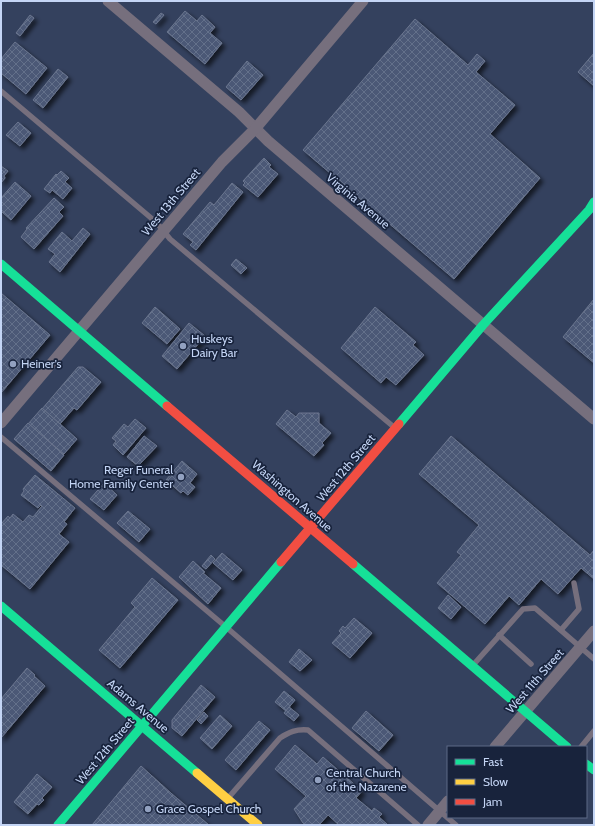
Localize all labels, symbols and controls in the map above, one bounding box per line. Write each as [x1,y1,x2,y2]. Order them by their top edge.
street label: West 13th Street [138,165,203,238]
street label: Virginia Avenue [323,170,393,232]
place label: Huskeys Dairy Bar [191,331,237,360]
marker: Huskeys Dairy Bar [178,341,188,351]
place label: Heiner's [21,356,62,371]
marker: Heiner's [8,359,18,369]
street label: West 12th Street [313,431,378,504]
street label: Washington Avenue [249,457,336,535]
place label: Reger Funeral Home Family Center [69,462,173,491]
marker: Reger Funeral Home Family Center [176,472,186,482]
street label: West 11th Street [503,645,567,716]
street label: Adams Avenue [104,675,172,736]
street label: West 12th Street [72,714,137,787]
legend [447,746,587,818]
text: Fast [483,754,503,769]
place label: Central Church of the Nazarene [326,765,407,794]
text: Slow [483,774,508,789]
marker: Central Church of the Nazarene [313,775,323,785]
text: Jam [482,794,502,809]
place label: Grace Gospel Church [156,801,261,816]
marker: Grace Gospel Church [143,804,153,814]

